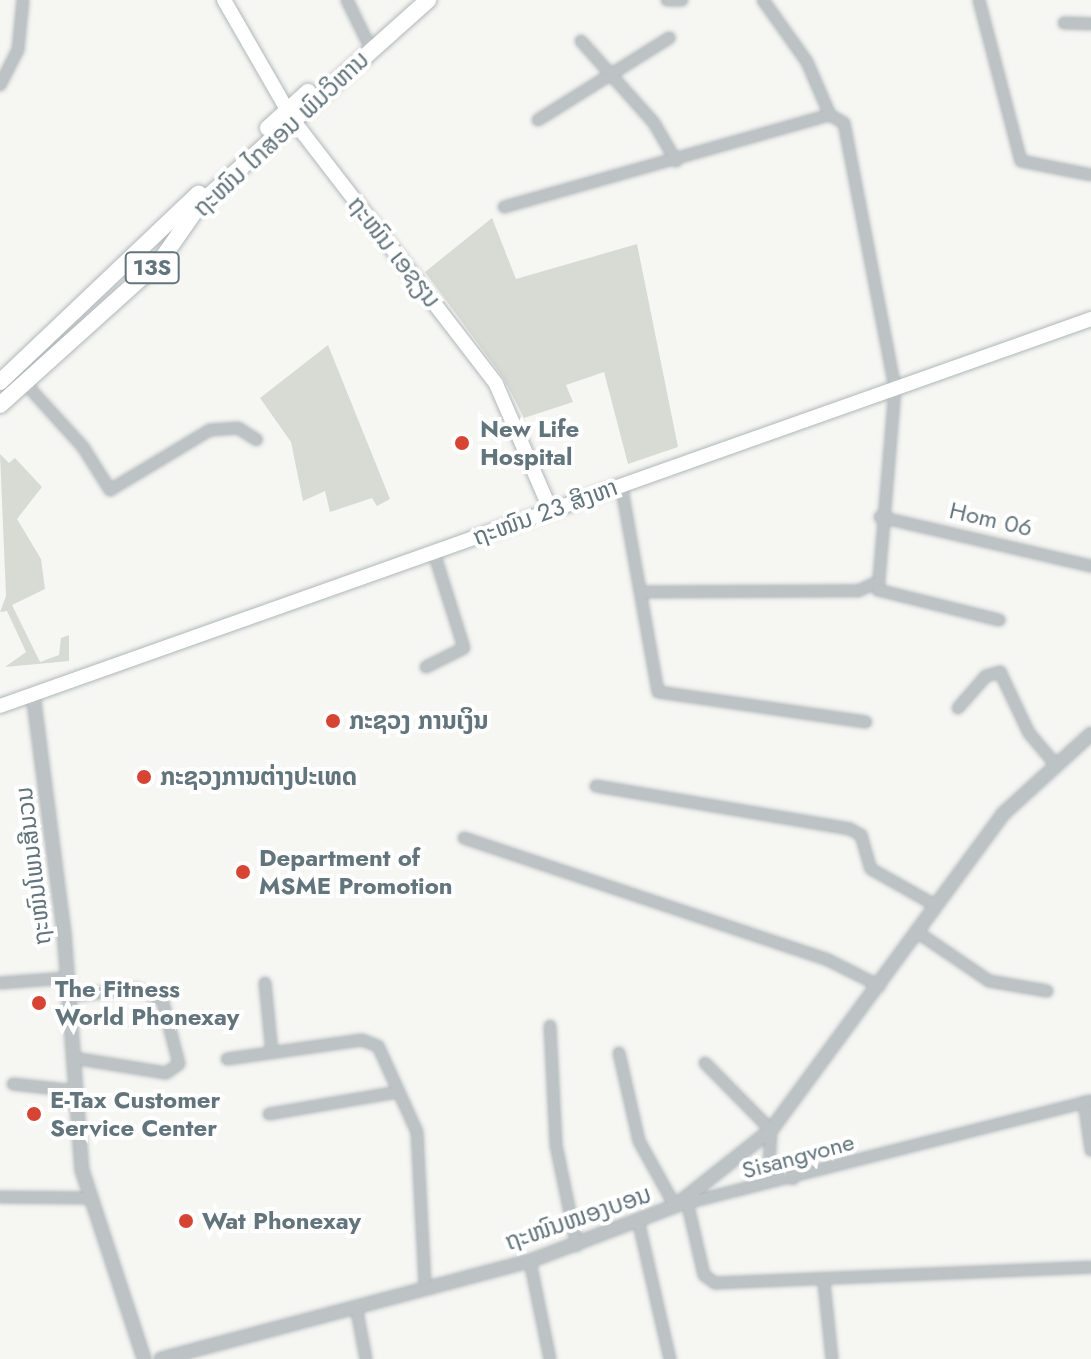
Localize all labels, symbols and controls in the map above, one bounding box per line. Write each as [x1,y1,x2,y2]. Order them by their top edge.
street label: ຖະໜົນ ໄກສອນ ພົມວິຫານ [187,45,375,223]
street label: ຖະໜົນ ເອຊຽນ [341,190,447,314]
road number: 13S [124,250,180,286]
place label: New Life Hospital [480,415,579,471]
marker: New Life Hospital [451,432,473,454]
street label: ຖະໜົນ 23 ສິງຫາ [469,472,621,552]
street label: Hom 06 [947,495,1035,543]
place label: ກະຊວງ ການເງິນ [349,707,488,735]
marker: ກະຊວງ ການເງິນ [324,712,342,730]
place label: ກະຊວງການຕ່າງປະເທດ [160,763,357,791]
marker: ກະຊວງການຕ່າງປະເທດ [135,768,153,786]
street label: ຖະໜົນໂພນສີນວນ [9,785,57,947]
place label: Department of MSME Promotion [259,844,453,900]
marker: Department of MSME Promotion [234,863,252,881]
place label: The Fitness World Phonexay [55,975,239,1031]
marker: The Fitness World Phonexay [30,994,48,1012]
place label: E-Tax Customer Service Center [50,1086,220,1142]
marker: E-Tax Customer Service Center [25,1105,43,1123]
street label: Sisangvone [739,1127,857,1185]
street label: ຖະໜົນໜອງບອນ [501,1179,655,1257]
place label: Wat Phonexay [202,1207,361,1235]
marker: Wat Phonexay [177,1212,195,1230]

